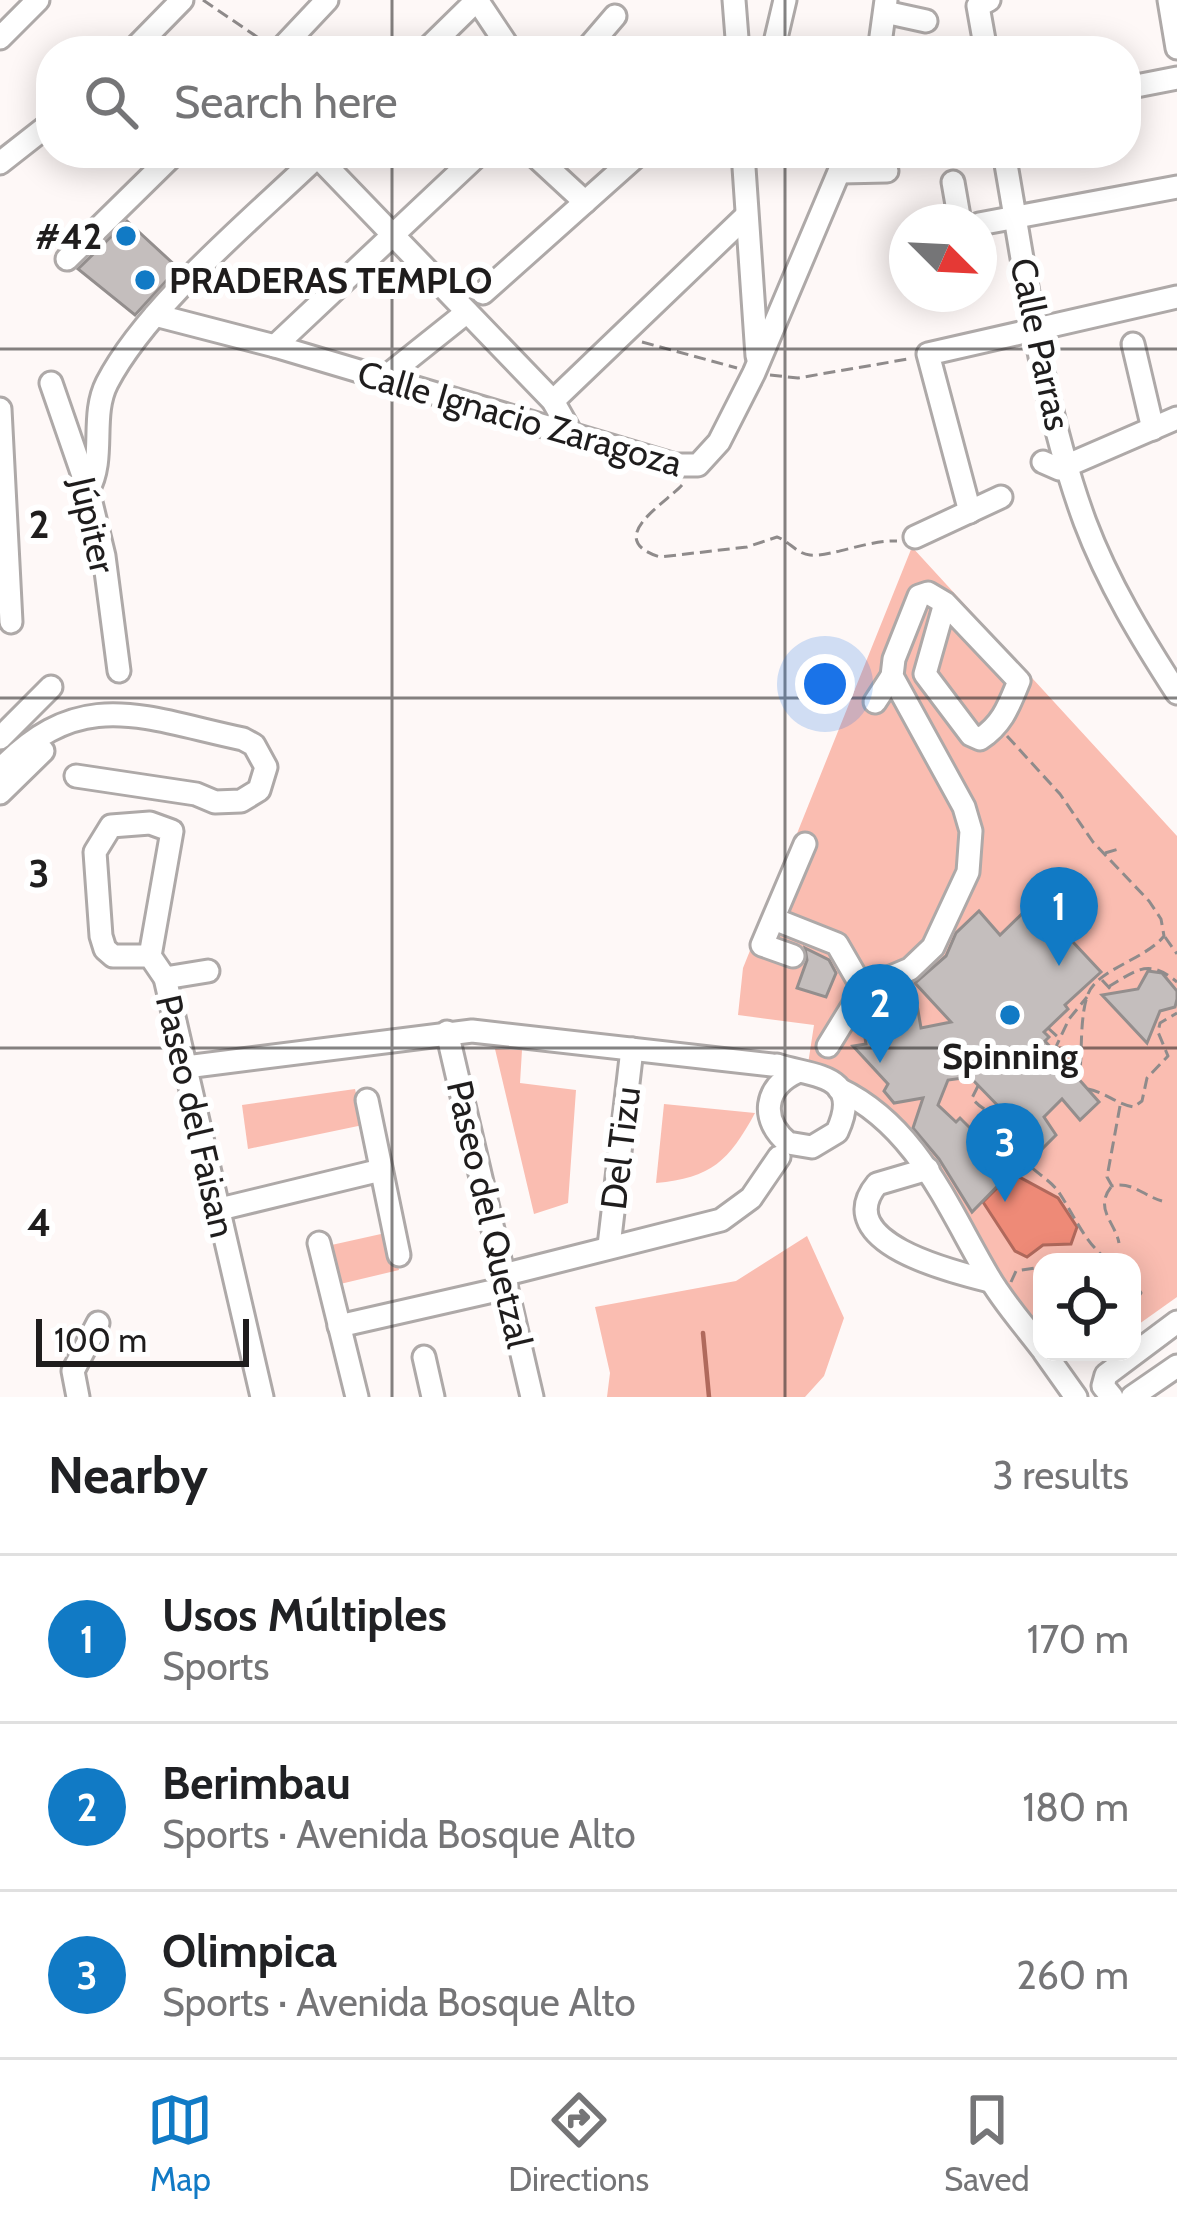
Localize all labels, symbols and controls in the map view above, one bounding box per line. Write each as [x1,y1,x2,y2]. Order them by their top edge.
search box [36,36,1141,168]
icon: search [78,69,144,135]
text: Search here [174,75,398,129]
north arrow [889,204,997,312]
place label: #42 [35,214,102,258]
marker: #42 [113,223,139,249]
street label: Calle Parras [1001,254,1081,434]
place label: PRADERAS TEMPLO [169,258,492,302]
marker: PRADERAS TEMPLO [132,267,158,293]
street label: Calle Ignacio Zaragoza [353,351,687,485]
street label: Júpiter [60,472,125,578]
text: 2 [29,500,49,548]
your location [795,654,855,714]
text: 3 [28,849,50,897]
pin: 1 [1020,867,1098,966]
pin: 2 [841,964,919,1063]
street label: Paseo del Faisan [147,990,245,1242]
marker: Spinning [997,1002,1023,1028]
place label: Spinning [942,1034,1078,1078]
street label: Paseo del Quetzal [438,1076,542,1353]
street label: Del Tizu [591,1084,649,1212]
pin: 3 [966,1103,1044,1202]
text: 4 [27,1198,51,1246]
map controls [1033,1253,1141,1361]
button: locate [1033,1253,1141,1361]
scale bar [36,1313,249,1366]
text: 100 m [54,1320,147,1360]
text: Nearby [48,1444,208,1506]
text: 3 results [992,1451,1129,1499]
text: Usos Múltiples [162,1588,447,1642]
text: 1 [80,1615,94,1663]
text: 170 m [1027,1615,1129,1663]
text: Sports [162,1642,269,1690]
text: Berimbau [162,1756,351,1810]
text: 2 [77,1783,97,1831]
text: 180 m [1022,1783,1129,1831]
text: Sports · Avenida Bosque Alto [162,1810,636,1858]
text: Olimpica [162,1924,337,1978]
text: 3 [76,1951,98,1999]
text: 260 m [1016,1951,1129,1999]
text: Sports · Avenida Bosque Alto [162,1978,636,2026]
tab: Map [147,2087,213,2199]
tab: Directions [508,2087,649,2199]
tab: Saved [944,2087,1030,2199]

